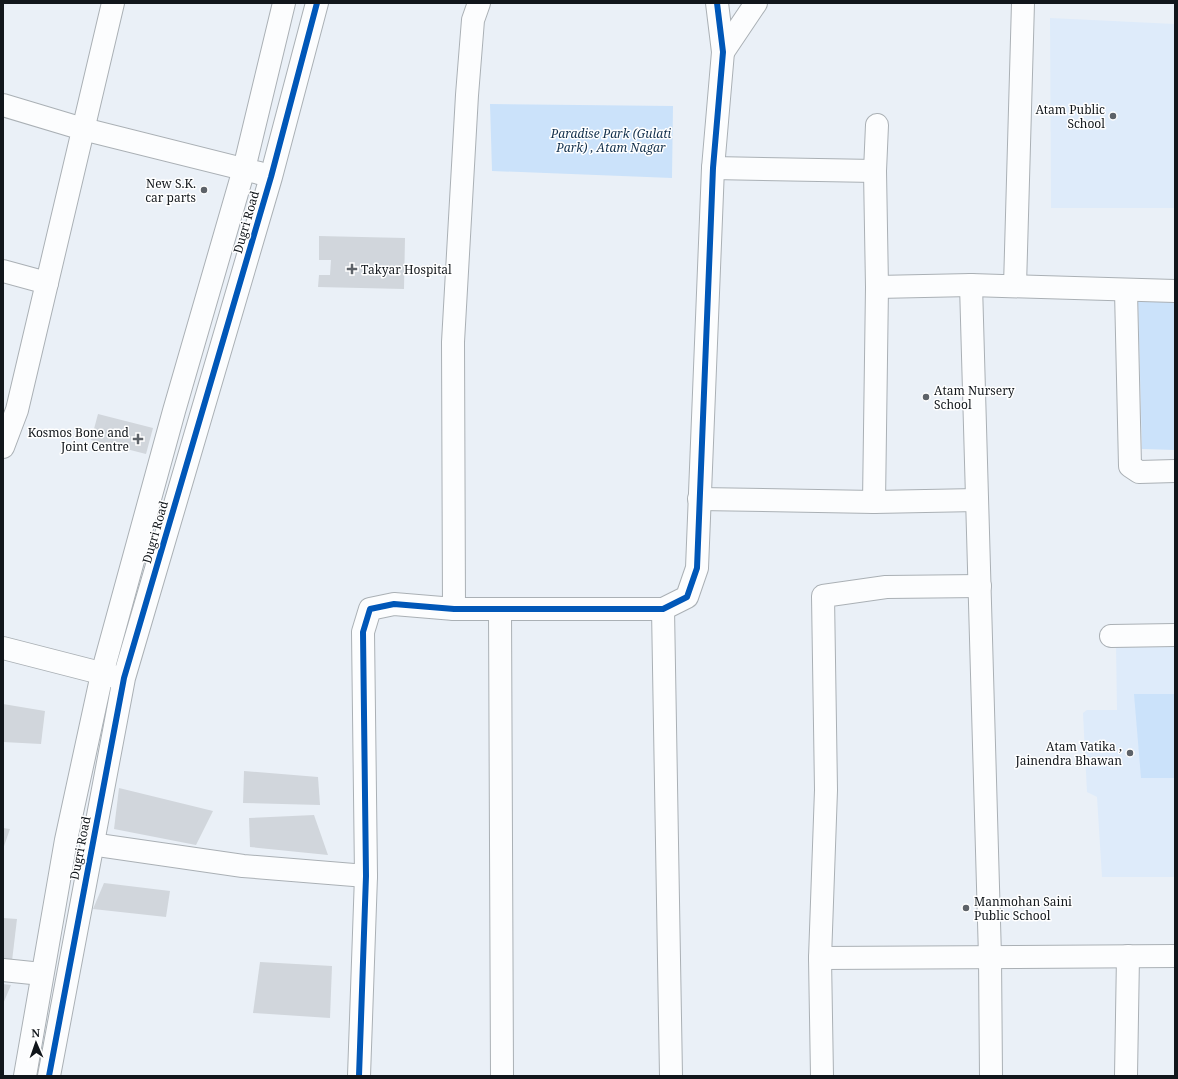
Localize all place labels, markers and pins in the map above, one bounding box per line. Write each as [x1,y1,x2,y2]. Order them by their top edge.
place label: Atam Public School [1035,101,1105,132]
marker: Atam Public School [1108,111,1118,121]
place label: New S.K. car parts [145,175,196,206]
marker: New S.K. car parts [199,185,209,195]
place label: Takyar Hospital [361,261,452,278]
marker: Takyar Hospital [346,263,358,275]
place label: Atam Nursery School [934,382,1015,413]
marker: Atam Nursery School [921,392,931,402]
place label: Kosmos Bone and Joint Centre [28,424,130,455]
marker: Kosmos Bone and Joint Centre [132,433,144,445]
place label: Atam Vatika , Jainendra Bhawan [1014,738,1122,769]
marker: Atam Vatika , Jainendra Bhawan [1125,748,1135,758]
place label: Manmohan Saini Public School [974,893,1072,924]
marker: Manmohan Saini Public School [961,903,971,913]

